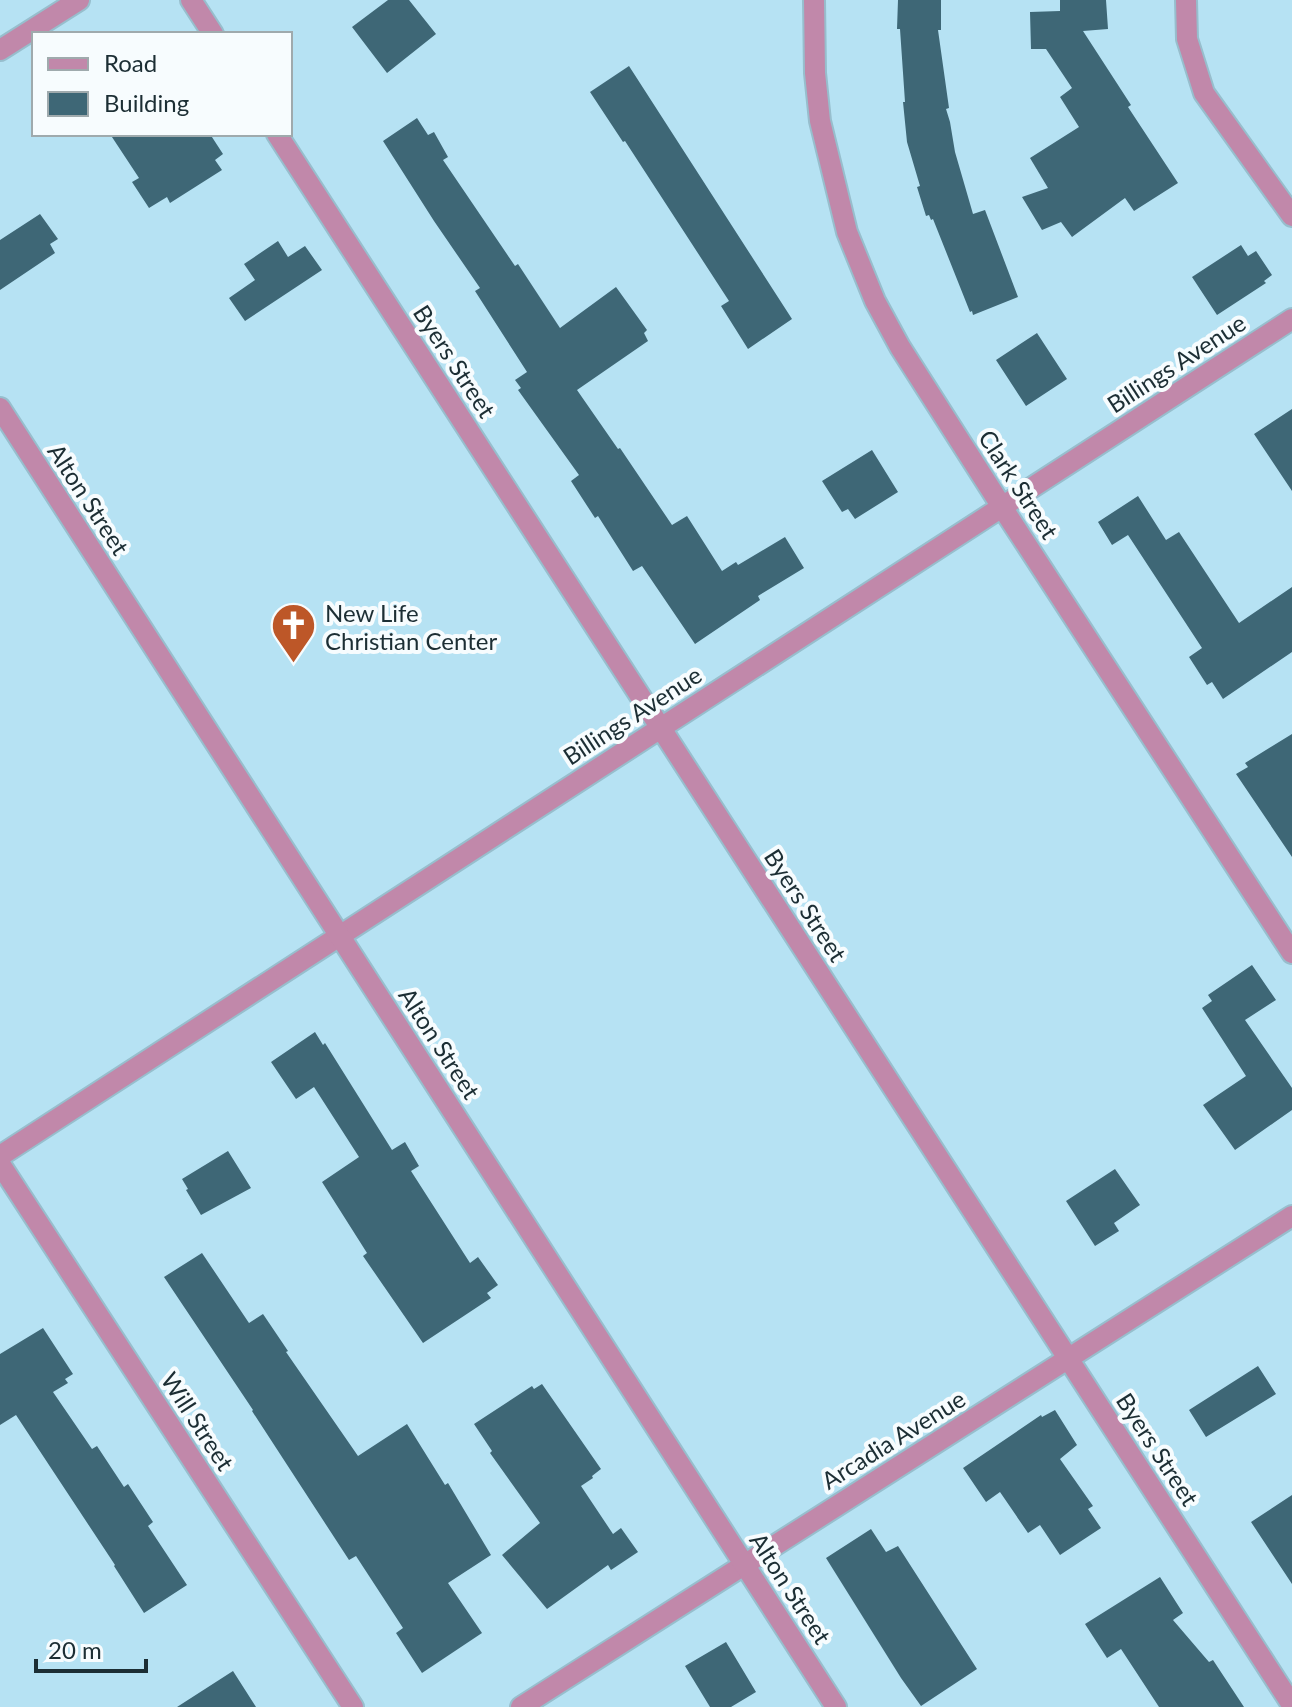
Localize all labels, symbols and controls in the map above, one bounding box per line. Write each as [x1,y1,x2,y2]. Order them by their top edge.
legend [32,32,292,136]
text: Road [104,48,157,77]
text: Building [104,88,189,117]
street label: Byers Street [408,299,502,423]
street label: Billings Avenue [1101,307,1251,419]
street label: Clark Street [973,424,1065,544]
street label: Alton Street [42,438,136,560]
place label: New Life Christian Center [325,598,497,655]
church icon: New Life Christian Center [270,602,318,665]
street label: Billings Avenue [557,659,707,771]
street label: Byers Street [759,843,853,967]
street label: Alton Street [393,982,487,1104]
street label: Will Street [156,1366,241,1476]
street label: Arcadia Avenue [816,1383,970,1495]
street label: Byers Street [1111,1387,1205,1511]
street label: Alton Street [744,1527,838,1649]
scale bar [36,1623,146,1673]
text: 20 m [48,1635,102,1664]

